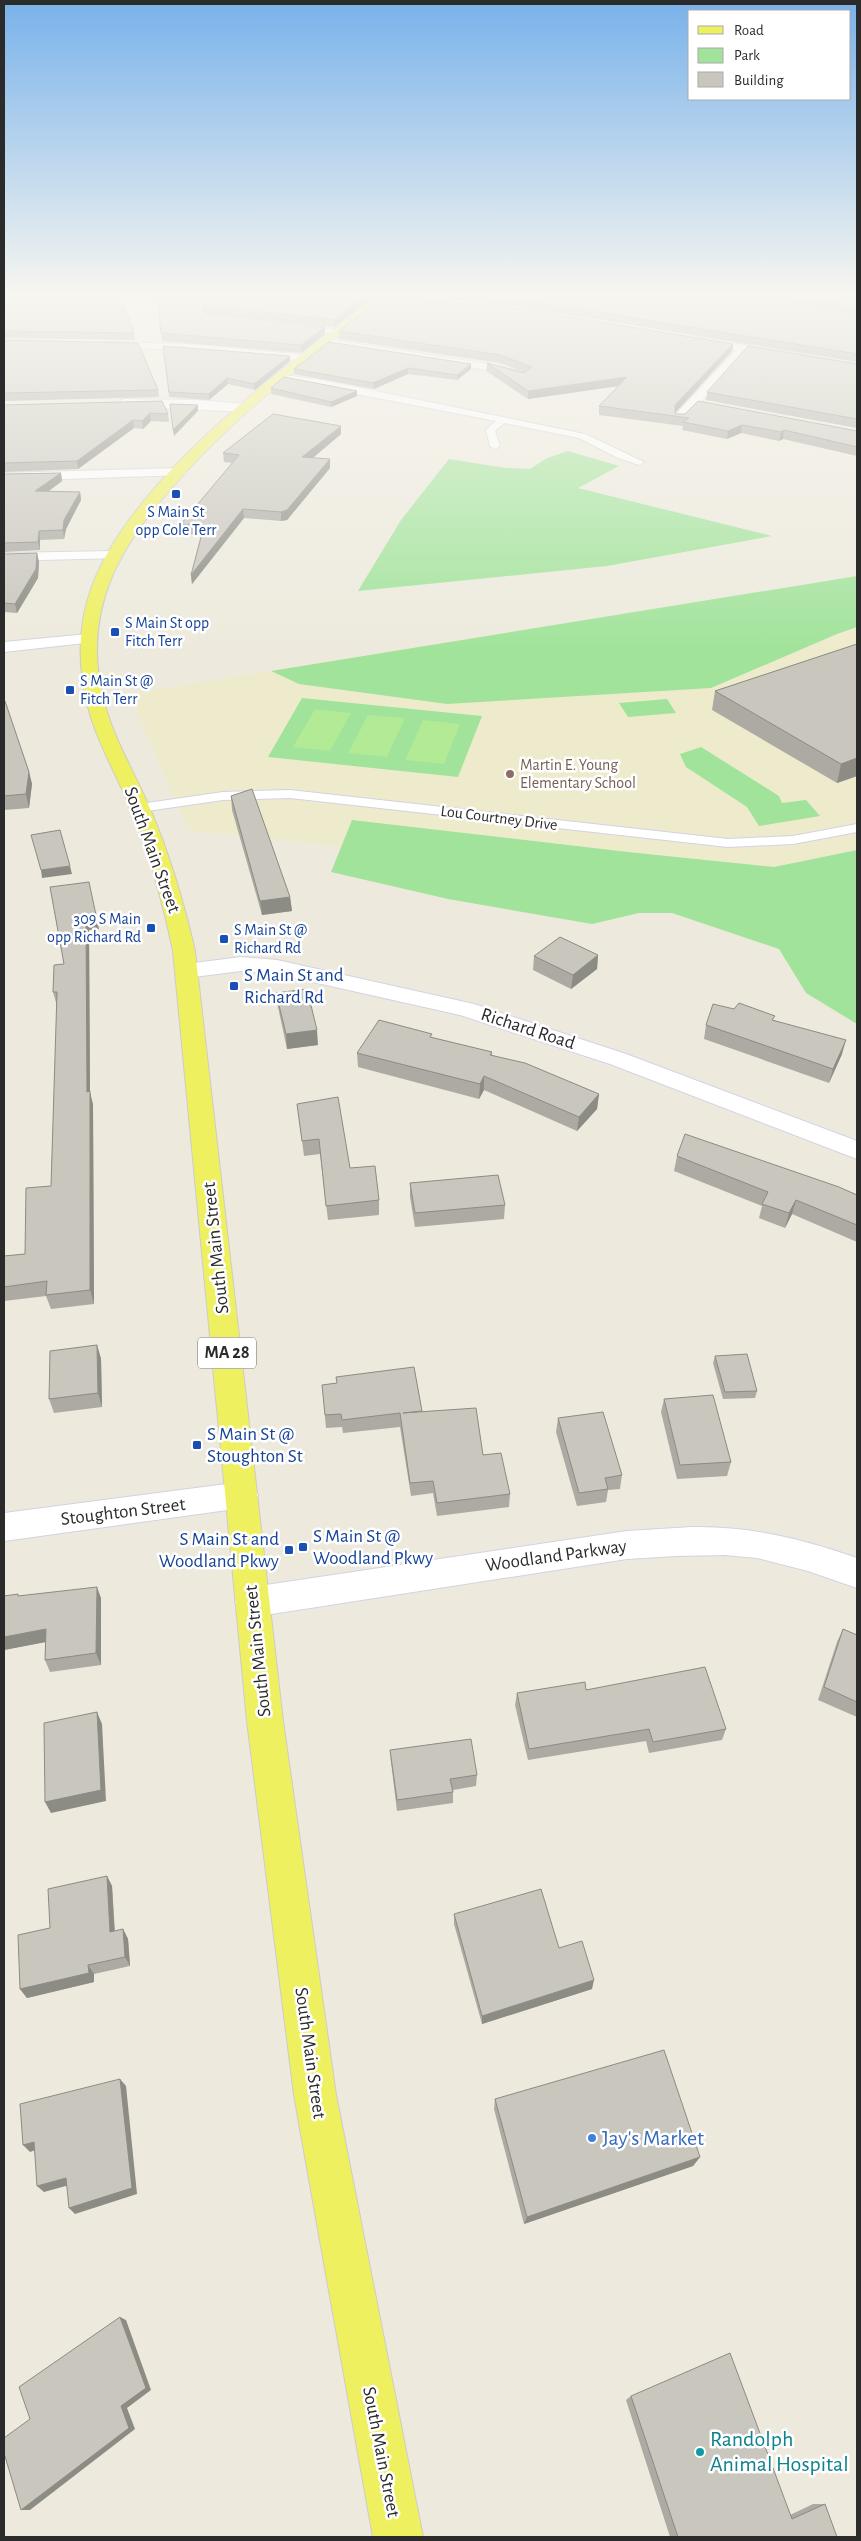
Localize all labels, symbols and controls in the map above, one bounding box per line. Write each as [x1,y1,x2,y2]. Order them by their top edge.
legend [688,10,851,100]
text: Road [734,23,764,38]
text: Park [734,48,760,63]
text: Building [734,73,784,88]
marker: S Main St opp Cole Terr [170,488,182,500]
place label: S Main St opp Cole Terr [135,504,217,538]
place label: S Main St opp Fitch Terr [125,615,209,649]
marker: S Main St opp Fitch Terr [109,626,121,638]
place label: S Main St @ Fitch Terr [80,673,153,707]
marker: S Main St @ Fitch Terr [64,684,76,696]
place label: Martin E. Young Elementary School [520,757,636,792]
marker: Martin E. Young Elementary School [504,768,516,780]
street label: South Main Street [120,784,184,916]
street label: Lou Courtney Drive [440,803,558,834]
place label: 309 S Main opp Richard Rd [47,911,141,945]
marker: 309 S Main opp Richard Rd [145,922,157,934]
place label: S Main St @ Richard Rd [234,922,307,956]
marker: S Main St @ Richard Rd [218,933,230,945]
place label: S Main St and Richard Rd [244,966,344,1007]
marker: S Main St and Richard Rd [228,980,240,992]
street label: Richard Road [479,1005,578,1053]
street label: South Main Street [200,1181,232,1315]
road number: MA 28 [198,1338,256,1369]
place label: S Main St @ Stoughton St [207,1425,303,1466]
marker: S Main St @ Stoughton St [191,1439,203,1451]
street label: Stoughton Street [60,1495,186,1529]
place label: S Main St @ Woodland Pkwy [313,1527,433,1568]
place label: S Main St and Woodland Pkwy [159,1530,279,1571]
street label: Woodland Parkway [484,1537,628,1575]
marker: S Main St @ Woodland Pkwy [297,1541,309,1553]
marker: S Main St and Woodland Pkwy [283,1544,295,1556]
street label: South Main Street [242,1584,274,1718]
street label: South Main Street [291,1986,329,2120]
place label: Jay's Market [602,2127,704,2149]
marker: Jay's Market [586,2132,598,2144]
street label: South Main Street [359,2385,403,2519]
place label: Randolph Animal Hospital [710,2428,849,2475]
marker: Randolph Animal Hospital [694,2446,706,2458]

